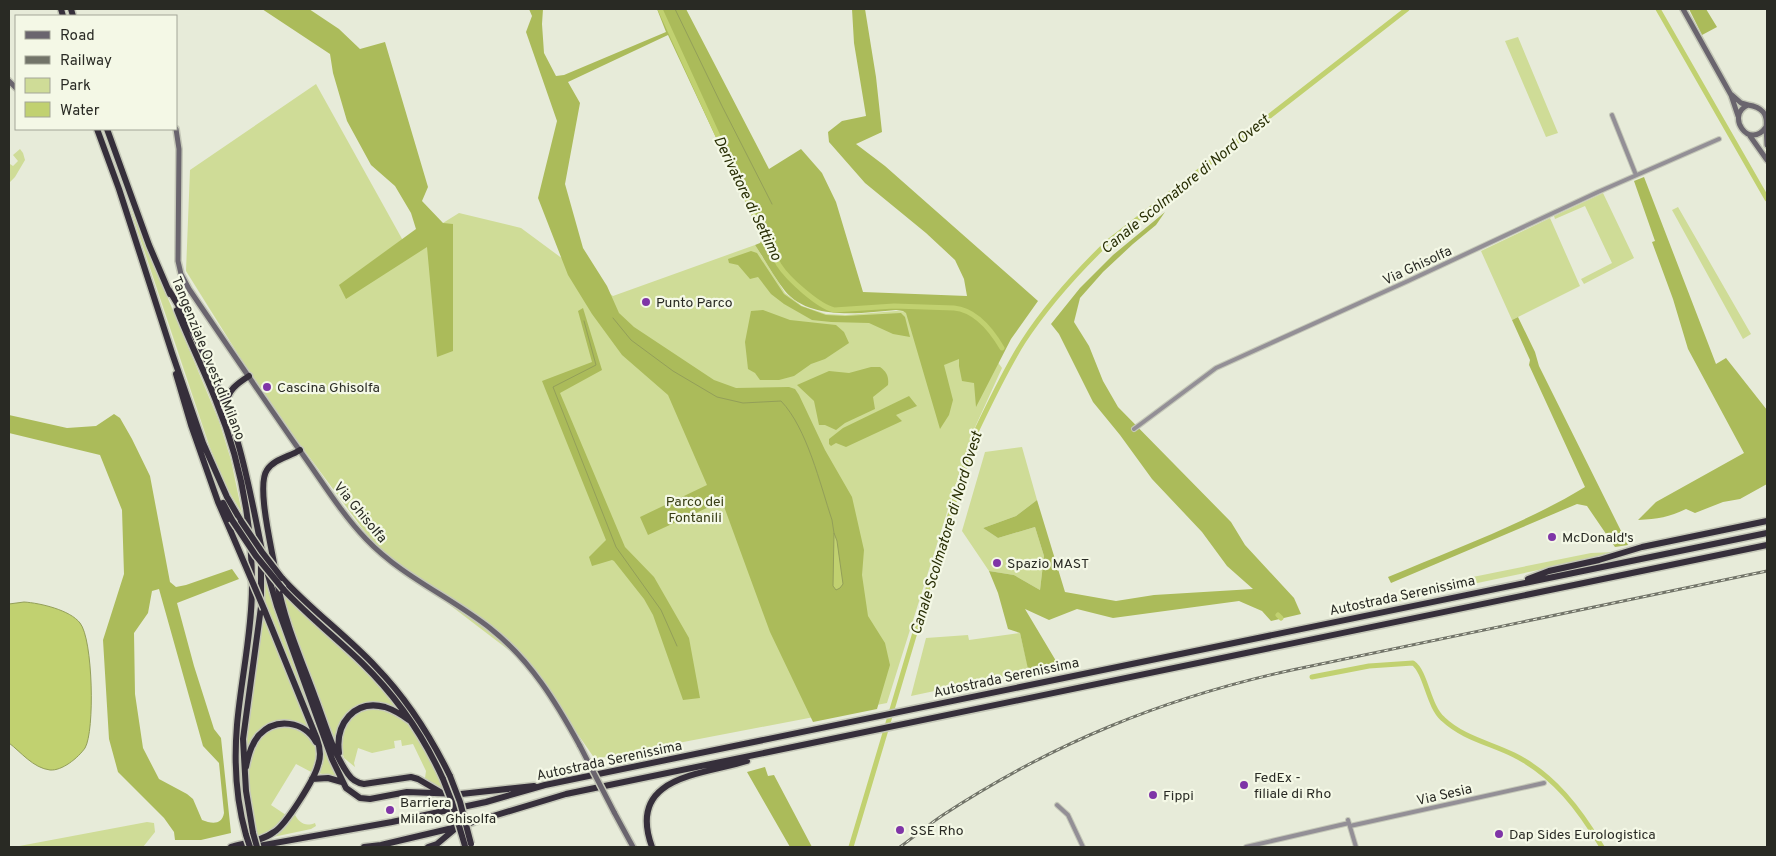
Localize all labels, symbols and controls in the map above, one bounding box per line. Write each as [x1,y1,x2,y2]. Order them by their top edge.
legend [15,15,178,130]
text: Road [60,27,95,46]
text: Railway [60,52,112,71]
text: Park [60,77,91,96]
text: Water [60,102,100,121]
water label: Canale Scolmatore di Nord Ovest [1098,111,1275,259]
water label: Derivatore di Settimo [708,133,785,264]
street label: Via Ghisolfa [1380,243,1455,290]
street label: Tangenziale Ovest di Milano [167,274,248,443]
place label: Punto Parco [656,295,733,312]
marker: Punto Parco [640,296,652,308]
place label: Cascina Ghisolfa [277,380,380,397]
marker: Cascina Ghisolfa [261,381,273,393]
water label: Canale Scolmatore di Nord Ovest [907,429,988,637]
street label: Via Ghisolfa [329,479,390,547]
park label: Parco dei Fontanili [666,494,724,527]
place label: McDonald's [1562,530,1634,547]
marker: McDonald's [1546,531,1558,543]
place label: Spazio MAST [1007,556,1089,573]
marker: Spazio MAST [991,557,1003,569]
street label: Autostrada Serenissima [1328,573,1477,620]
street label: Autostrada Serenissima [932,655,1081,702]
street label: Autostrada Serenissima [535,738,684,785]
place label: FedEx - filiale di Rho [1254,770,1331,803]
marker: FedEx - filiale di Rho [1238,779,1250,791]
street label: Via Sesia [1415,781,1474,810]
place label: Fippi [1163,788,1194,805]
marker: Fippi [1147,789,1159,801]
place label: Barriera Milano Ghisolfa [400,795,496,828]
marker: Barriera Milano Ghisolfa [384,804,396,816]
place label: SSE Rho [910,823,964,840]
marker: SSE Rho [894,824,906,836]
place label: Dap Sides Eurologistica [1509,827,1656,844]
marker: Dap Sides Eurologistica [1493,828,1505,840]

